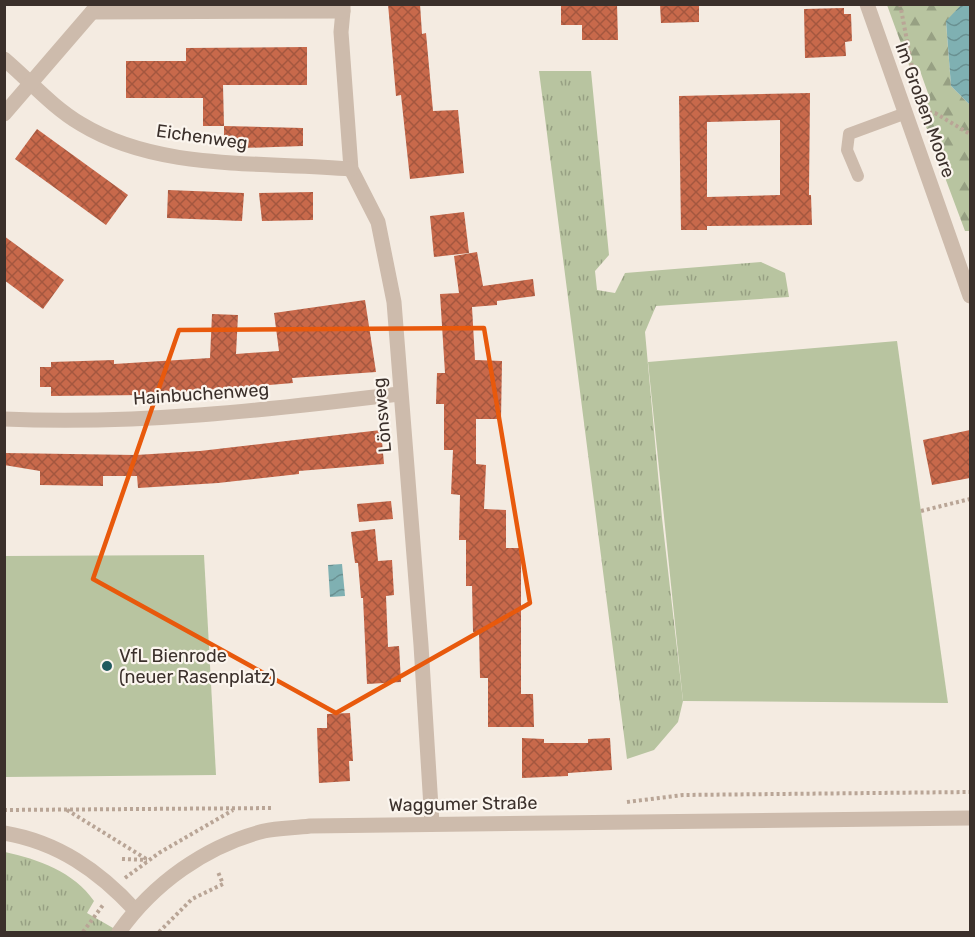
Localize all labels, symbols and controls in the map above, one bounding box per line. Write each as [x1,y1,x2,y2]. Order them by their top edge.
street label: Im Großen Moore [890,39,960,181]
street label: Eichenweg [155,120,249,154]
street label: Lönsweg [368,377,396,453]
street label: Hainbuchenweg [132,378,270,410]
place label: VfL Bienrode (neuer Rasenplatz) [119,645,276,688]
marker: VfL Bienrode (neuer Rasenplatz) [100,659,114,673]
street label: Waggumer Straße [388,792,538,816]

